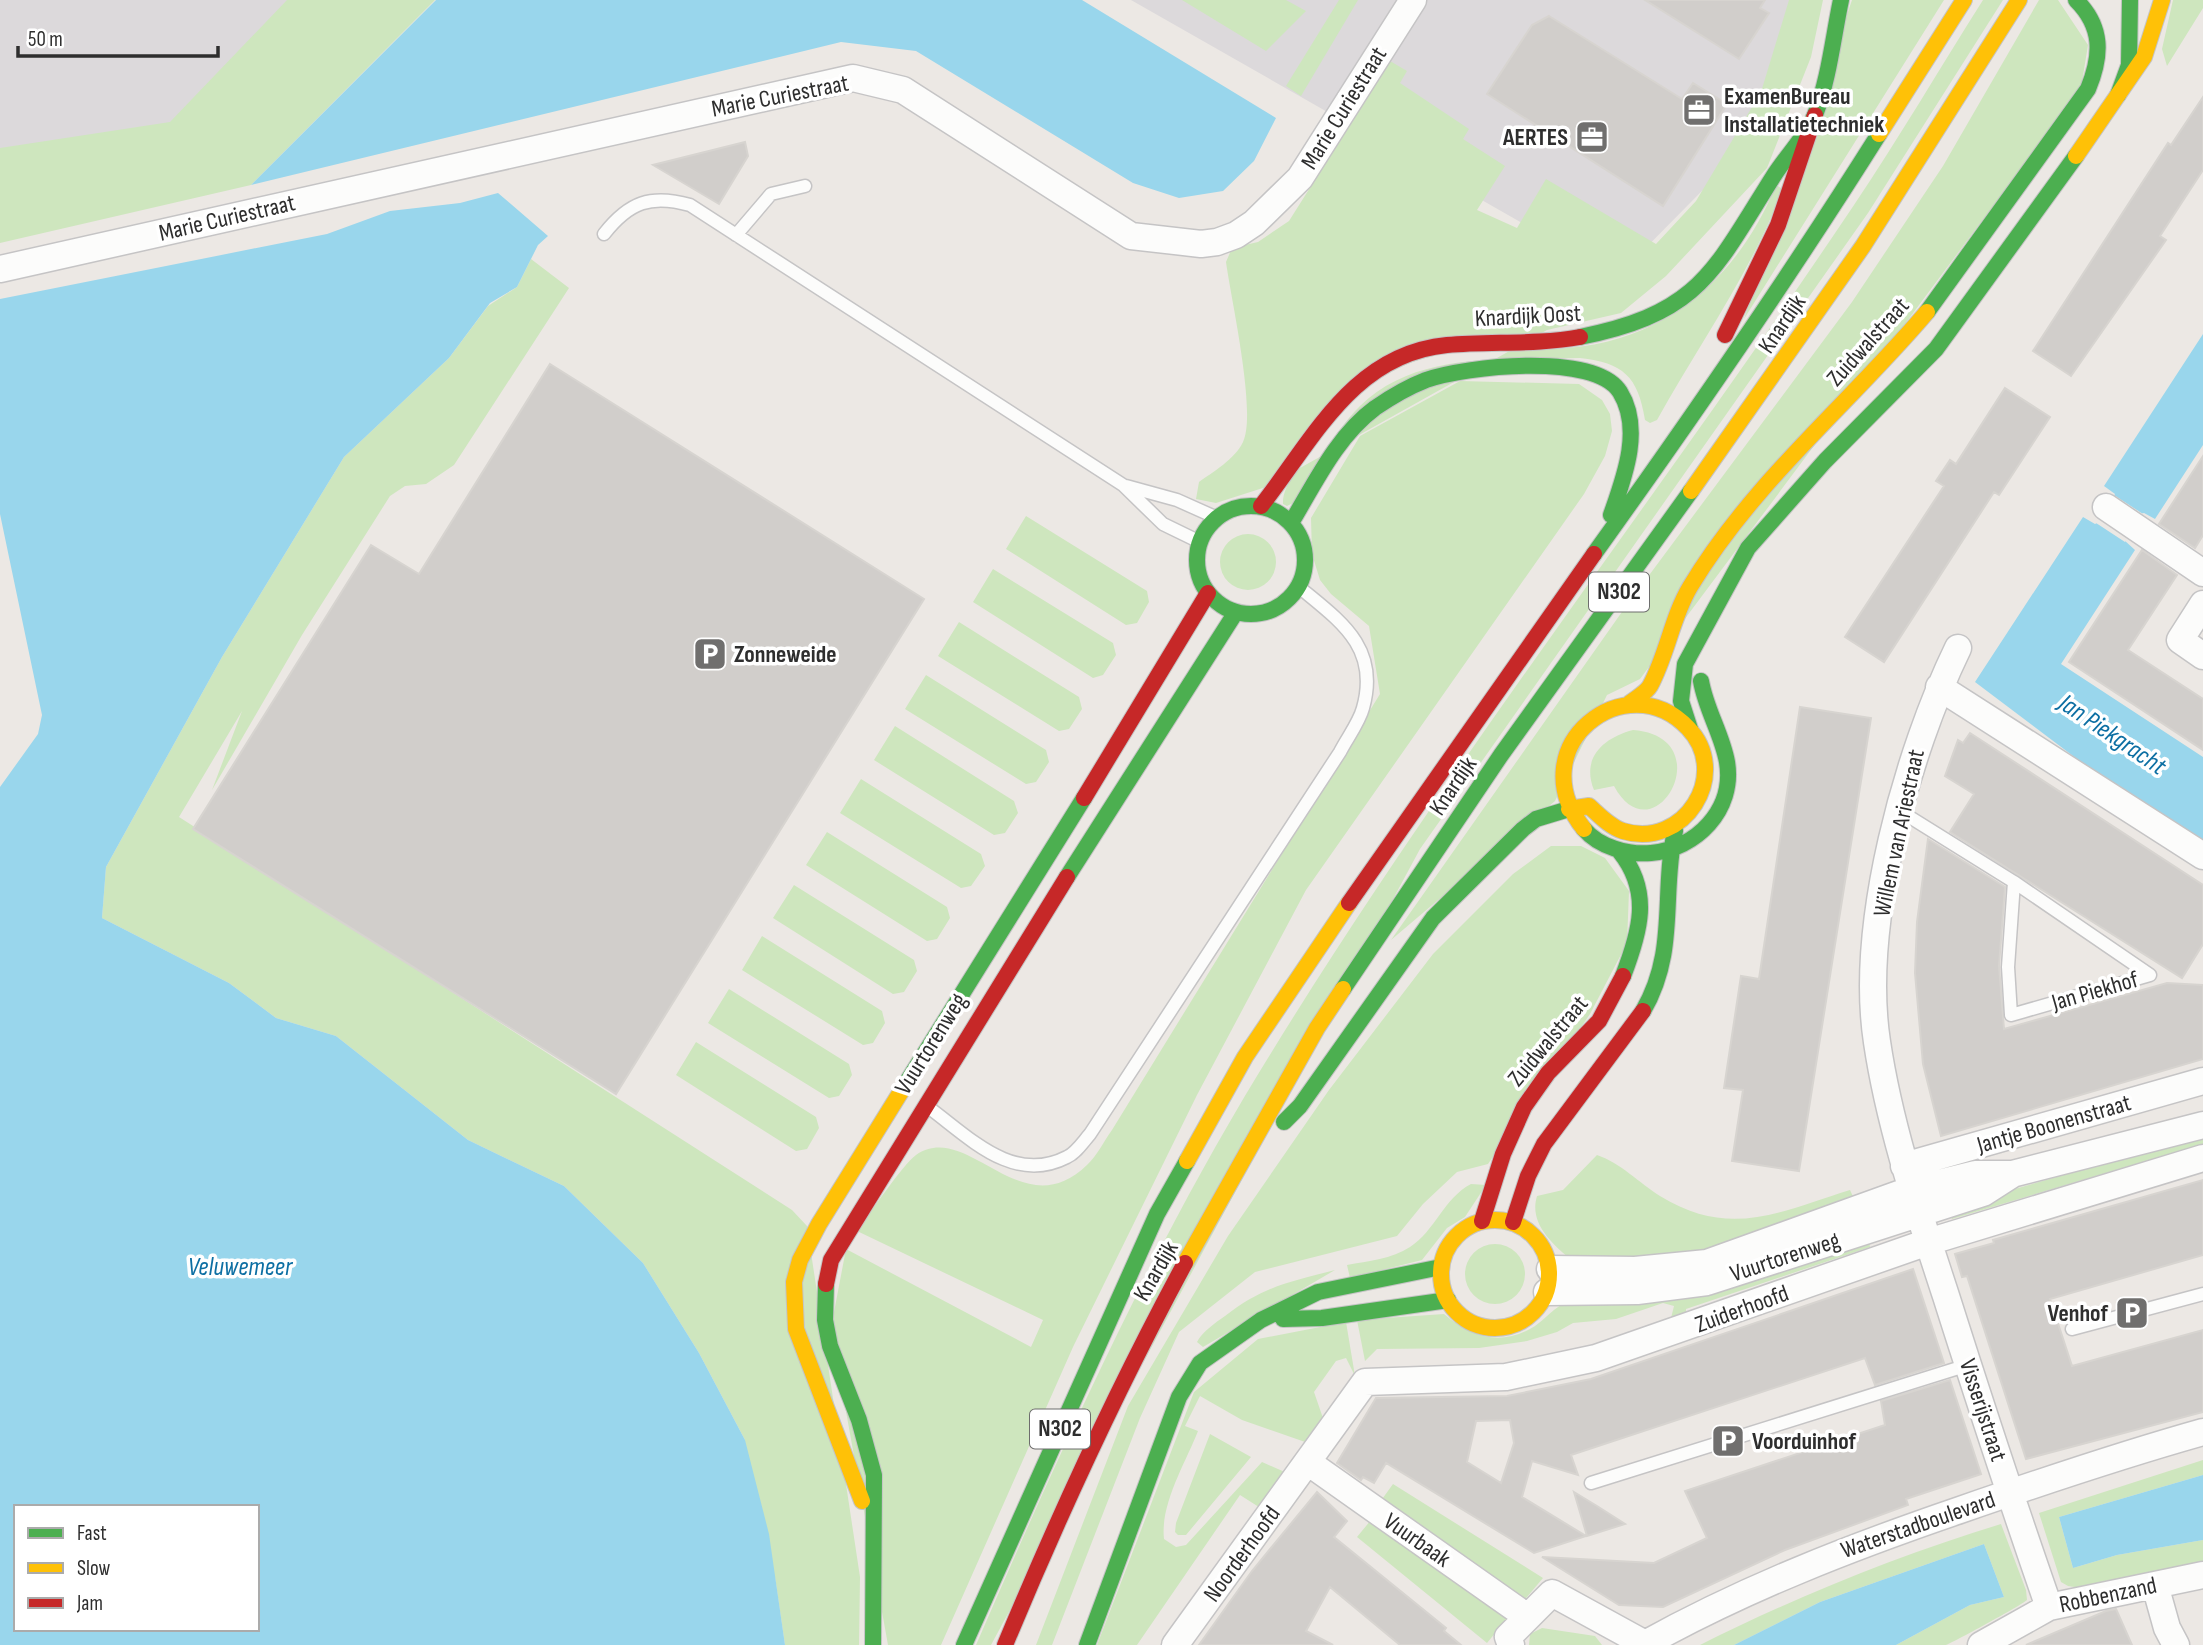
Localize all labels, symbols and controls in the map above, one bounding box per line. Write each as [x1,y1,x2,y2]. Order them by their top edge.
scale bar [18,14,217,58]
text: 50 m [28,27,63,52]
street label: Marie Curiestraat [1295,41,1393,175]
street label: Marie Curiestraat [709,68,851,124]
place label: ExamenBureau Installatietechniek [1724,82,1884,139]
office icon: ExamenBureau Installatietechniek [1680,91,1718,129]
office icon: AERTES [1573,118,1611,156]
place label: AERTES [1502,123,1568,152]
street label: Marie Curiestraat [156,188,298,248]
street label: Knardijk [1752,289,1812,359]
street label: Zuidwalstraat [1821,292,1915,392]
street label: Knardijk Oost [1474,299,1582,333]
road number: N302 [1589,572,1649,612]
parking icon: Zonneweide [691,635,729,673]
place label: Zonneweide [734,640,836,669]
water label: Jan Piekgracht [2051,687,2173,783]
street label: Willem van Ariestraat [1867,747,1931,919]
street label: Knardijk [1423,751,1483,821]
street label: Jan Piekhof [2047,965,2143,1017]
street label: Vuurtorenweg [889,988,973,1100]
street label: Zuidwalstraat [1502,990,1594,1092]
street label: Jantje Boonenstraat [1973,1088,2134,1160]
street label: Vuurtorenweg [1726,1226,1844,1288]
street label: Knardijk [1127,1236,1185,1306]
water label: Veluwemeer [188,1252,294,1283]
street label: Zuiderhoofd [1691,1279,1793,1339]
parking icon: Venhof [2113,1294,2151,1332]
place label: Venhof [2048,1299,2109,1328]
street label: Visserijstraat [1953,1355,2013,1465]
road number: N302 [1030,1410,1090,1448]
parking icon: Voorduinhof [1709,1422,1747,1460]
place label: Voorduinhof [1752,1427,1857,1456]
street label: Waterstadboulevard [1837,1485,1999,1565]
street label: Noorderhoofd [1197,1500,1287,1608]
legend [14,1505,259,1631]
street label: Vuurbaak [1378,1507,1456,1573]
text: Fast [77,1521,107,1546]
text: Slow [77,1556,111,1581]
street label: Robbenzand [2057,1571,2159,1619]
text: Jam [76,1591,103,1616]

